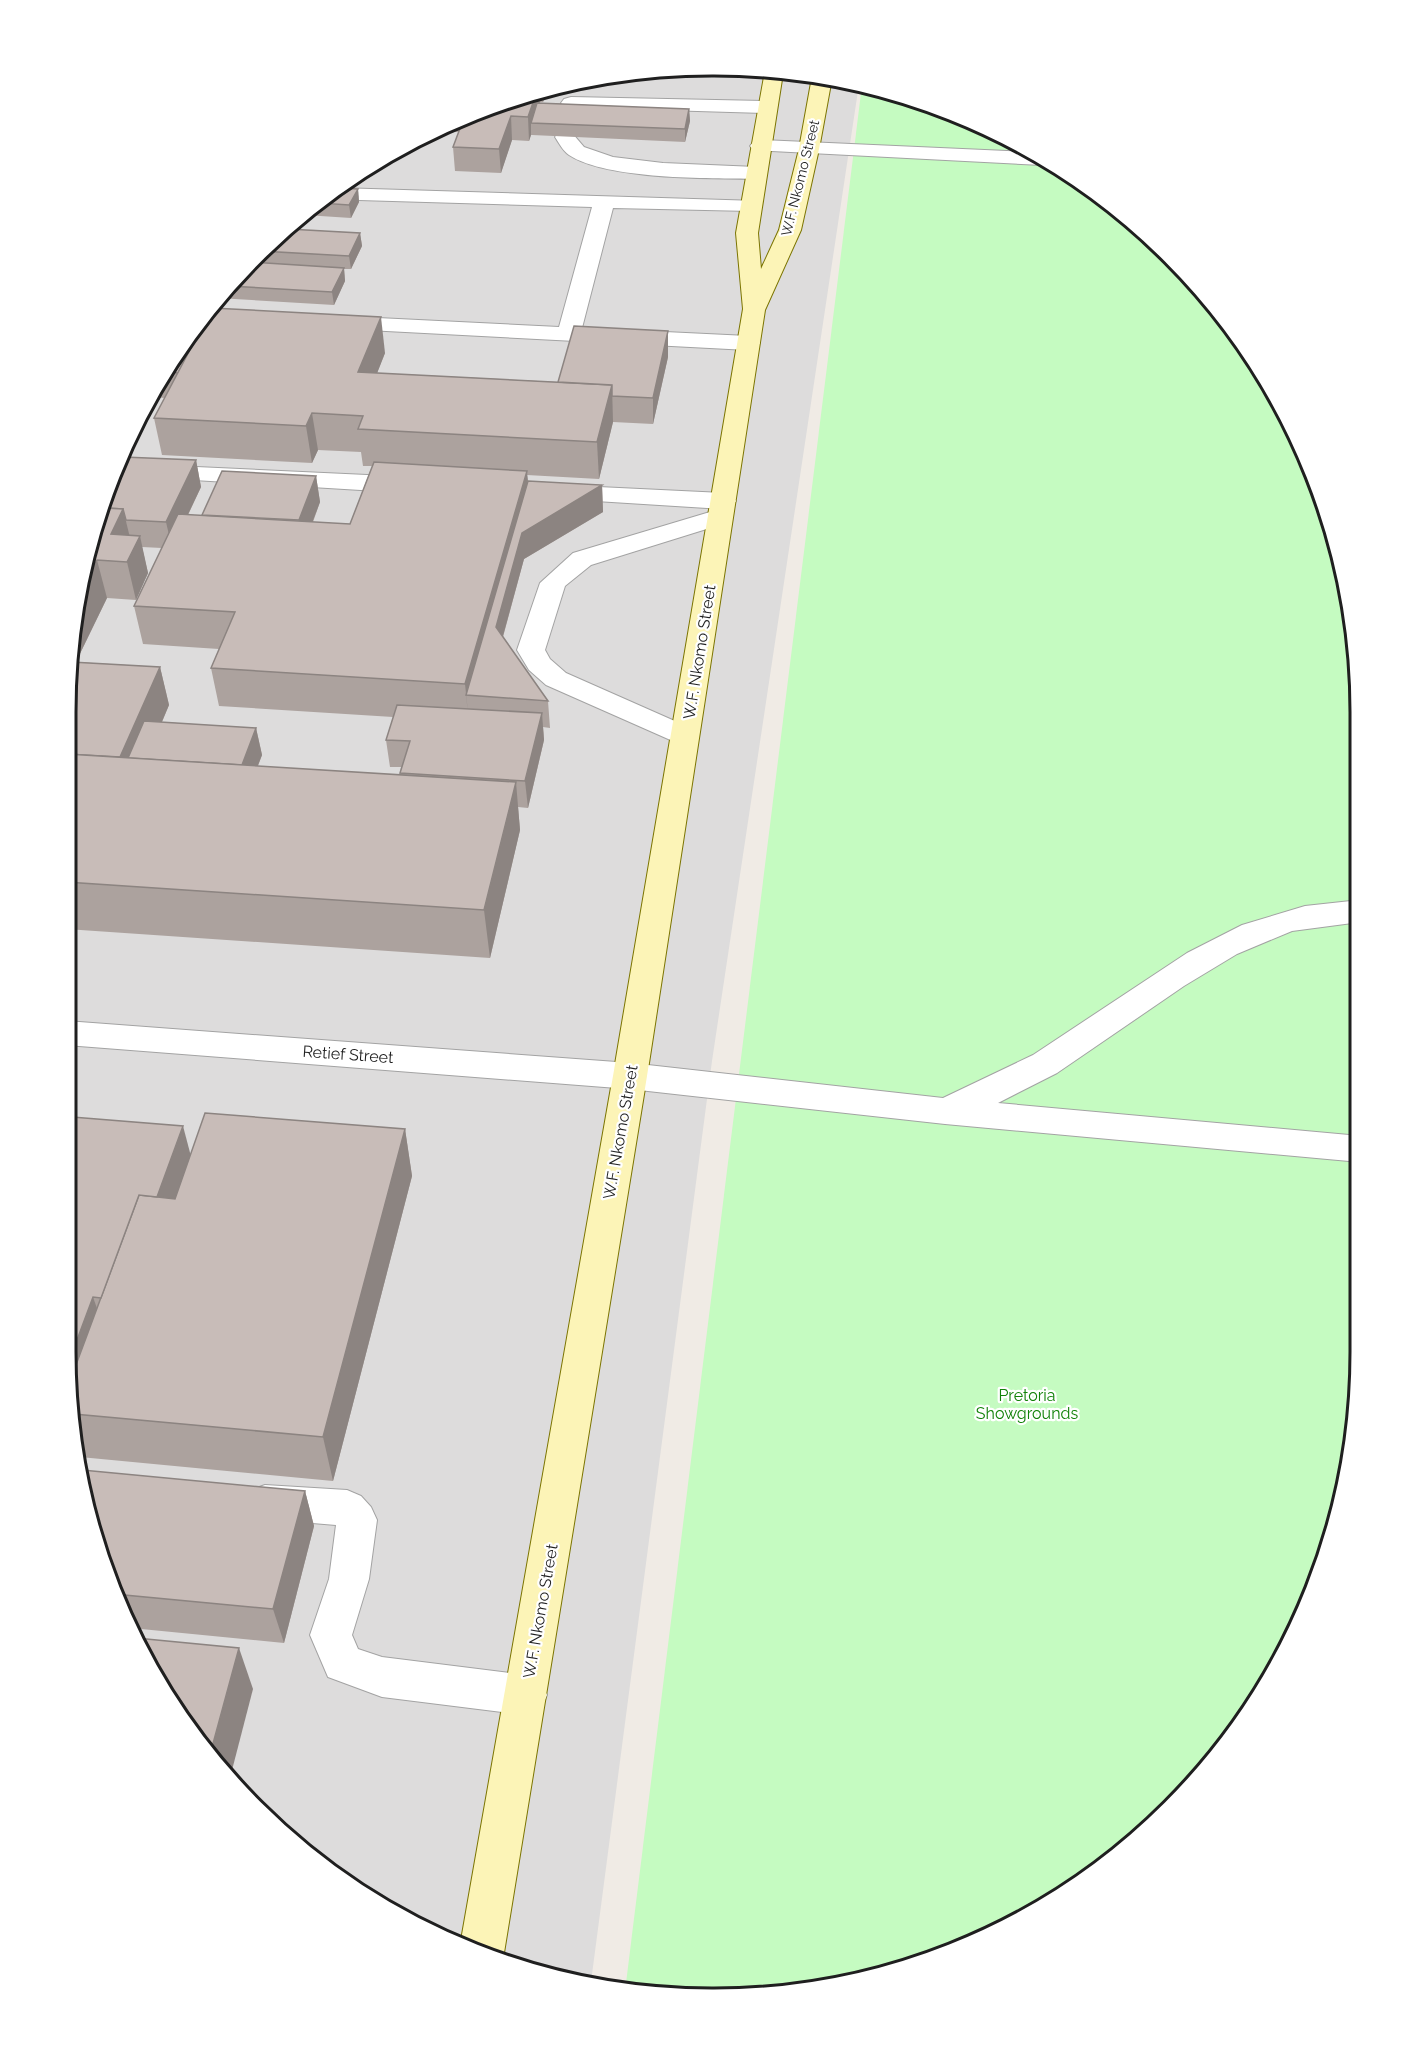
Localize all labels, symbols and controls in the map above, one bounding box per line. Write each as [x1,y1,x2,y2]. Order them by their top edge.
street label: W.F. Nkomo Street [778,118,822,238]
street label: W.F. Nkomo Street [679,583,720,721]
street label: Retief Street [302,1042,395,1067]
street label: W.F. Nkomo Street [599,1063,642,1201]
park label: Pretoria Showgrounds [976,1386,1078,1423]
street label: W.F. Nkomo Street [519,1542,562,1680]

